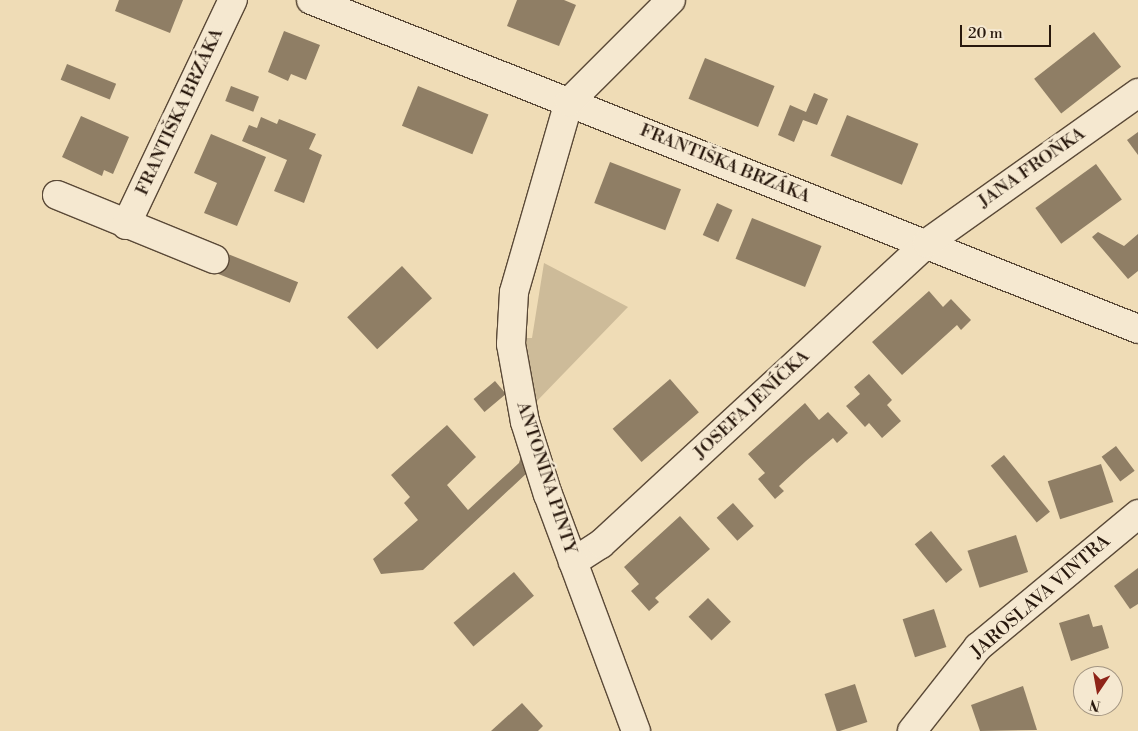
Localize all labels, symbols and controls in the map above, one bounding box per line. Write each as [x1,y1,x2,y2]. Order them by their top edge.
scale bar [963,15,1054,47]
text: 20 m [968,24,1003,43]
street label: FRANTIŠKA BRZÁKA [132,25,228,199]
street label: FRANTIŠKA BRZÁKA [637,120,813,208]
street label: JANA FROŇKA [974,123,1090,213]
street label: JOSEFA JENÍČKA [690,346,814,464]
street label: ANTONÍNA PINTY [511,399,581,557]
street label: JAROSLAVA VINTRA [967,531,1115,663]
north arrow [1073,666,1123,716]
text: N [1088,695,1102,715]

